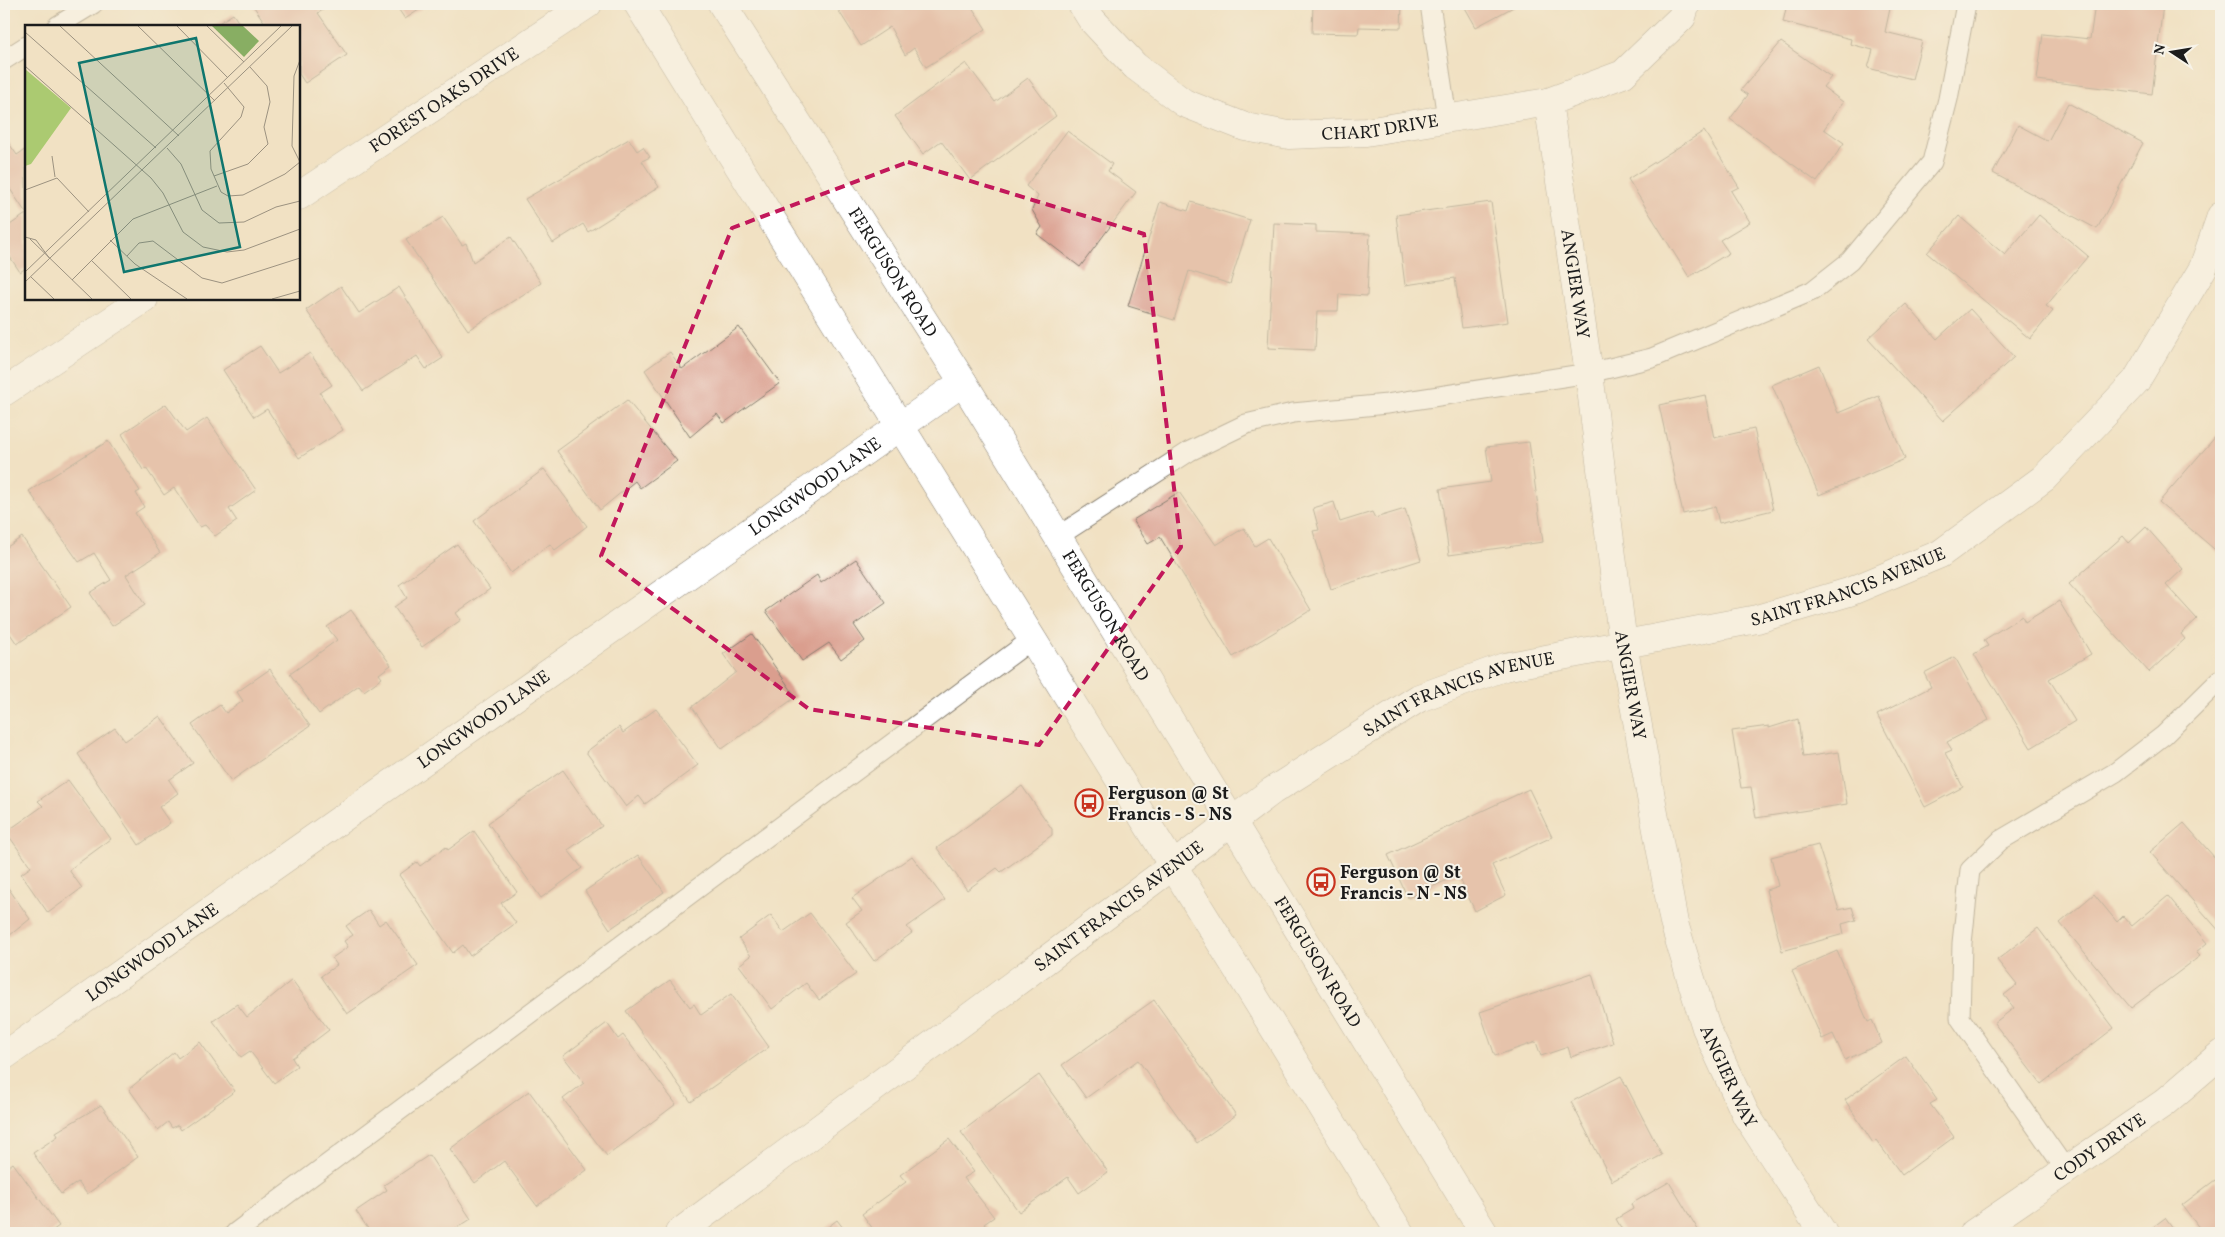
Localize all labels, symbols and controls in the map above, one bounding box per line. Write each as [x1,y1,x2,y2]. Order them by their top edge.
inset map [25,25,300,300]
north arrow [2148,28,2198,78]
street label: FOREST OAKS DRIVE [365,42,525,160]
text: N [2150,43,2171,57]
street label: CHART DRIVE [1321,109,1441,148]
street label: FERGUSON ROAD [841,203,942,343]
street label: ANGIER WAY [1553,228,1595,341]
street label: LONGWOOD LANE [744,432,887,543]
street label: SAINT FRANCIS AVENUE [1749,542,1950,634]
street label: FERGUSON ROAD [1055,546,1154,687]
street label: ANGIER WAY [1607,629,1651,742]
street label: SAINT FRANCIS AVENUE [1359,647,1557,744]
street label: LONGWOOD LANE [413,665,556,776]
place label: Ferguson @ St Francis - S - NS [1108,782,1232,828]
bus stop icon: Ferguson @ St Francis - S - NS [1074,788,1104,818]
street label: SAINT FRANCIS AVENUE [1030,836,1210,979]
place label: Ferguson @ St Francis - N - NS [1340,861,1467,907]
bus stop icon: Ferguson @ St Francis - N - NS [1306,867,1336,897]
street label: FERGUSON ROAD [1267,892,1366,1033]
street label: LONGWOOD LANE [82,898,225,1009]
street label: ANGIER WAY [1692,1022,1762,1134]
street label: CODY DRIVE [2049,1108,2151,1189]

